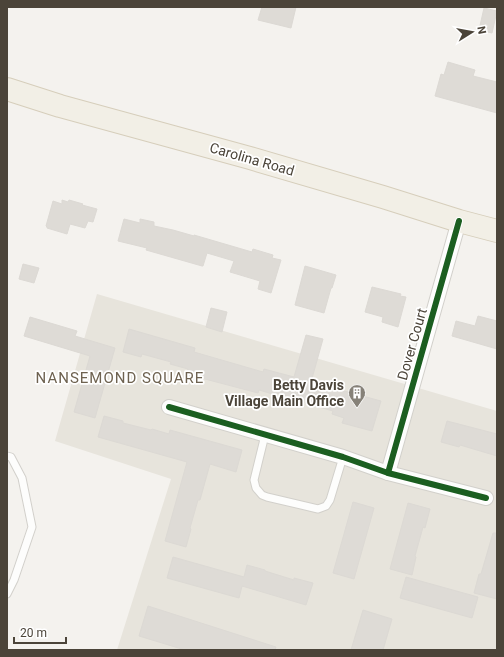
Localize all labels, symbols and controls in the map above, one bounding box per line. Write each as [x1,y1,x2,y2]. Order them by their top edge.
north arrow [452,12,492,52]
text: N [474,25,488,35]
street label: Carolina Road [208,139,296,179]
street label: Dover Court [394,306,430,382]
district label: NANSEMOND SQUARE [36,369,204,387]
place label: Betty Davis Village Main Office [225,377,344,409]
building icon: Betty Davis Village Main Office [347,383,367,408]
scale bar [14,619,66,645]
text: 20 m [20,626,47,640]

